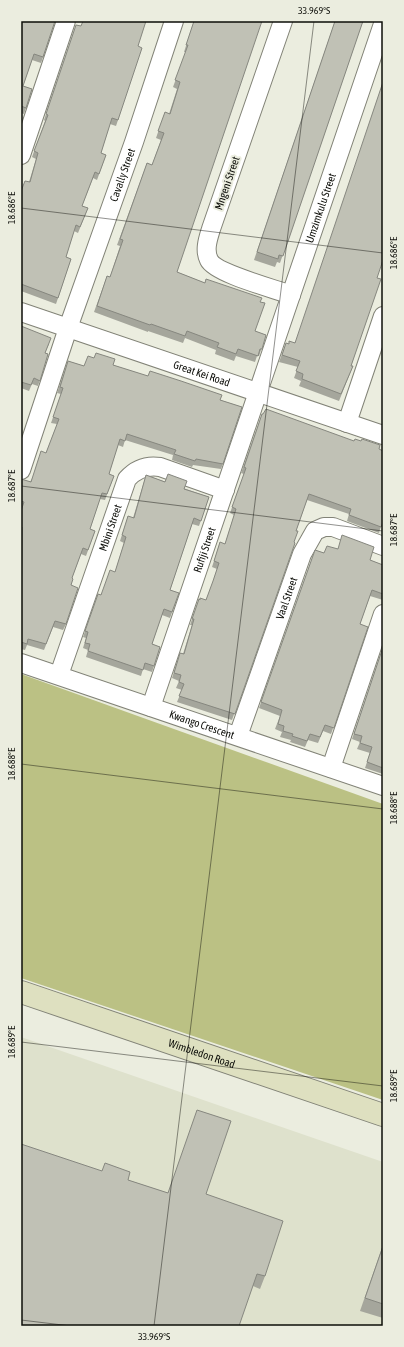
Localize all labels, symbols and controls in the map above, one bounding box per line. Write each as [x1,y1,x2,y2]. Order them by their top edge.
text: 33.969°S [298,5,330,16]
street label: Cavally Street [107,147,137,203]
street label: Mngeni Street [212,155,242,211]
street label: Umzimkulu Street [303,172,338,244]
text: 18.686°E [6,191,17,224]
text: 18.686°E [388,236,399,269]
street label: Great Kei Road [172,358,232,389]
text: 18.687°E [6,469,17,502]
street label: Mbini Street [96,503,124,553]
text: 18.687°E [388,513,399,546]
street label: Rufiji Street [191,526,218,574]
street label: Vaal Street [273,576,299,621]
street label: Kwango Crescent [168,708,236,741]
text: 18.688°E [6,747,17,780]
text: 18.688°E [388,791,399,824]
text: 18.689°E [6,1025,17,1058]
street label: Wimbledon Road [167,1037,237,1070]
text: 18.689°E [388,1069,399,1102]
text: 33.969°S [138,1331,170,1342]

